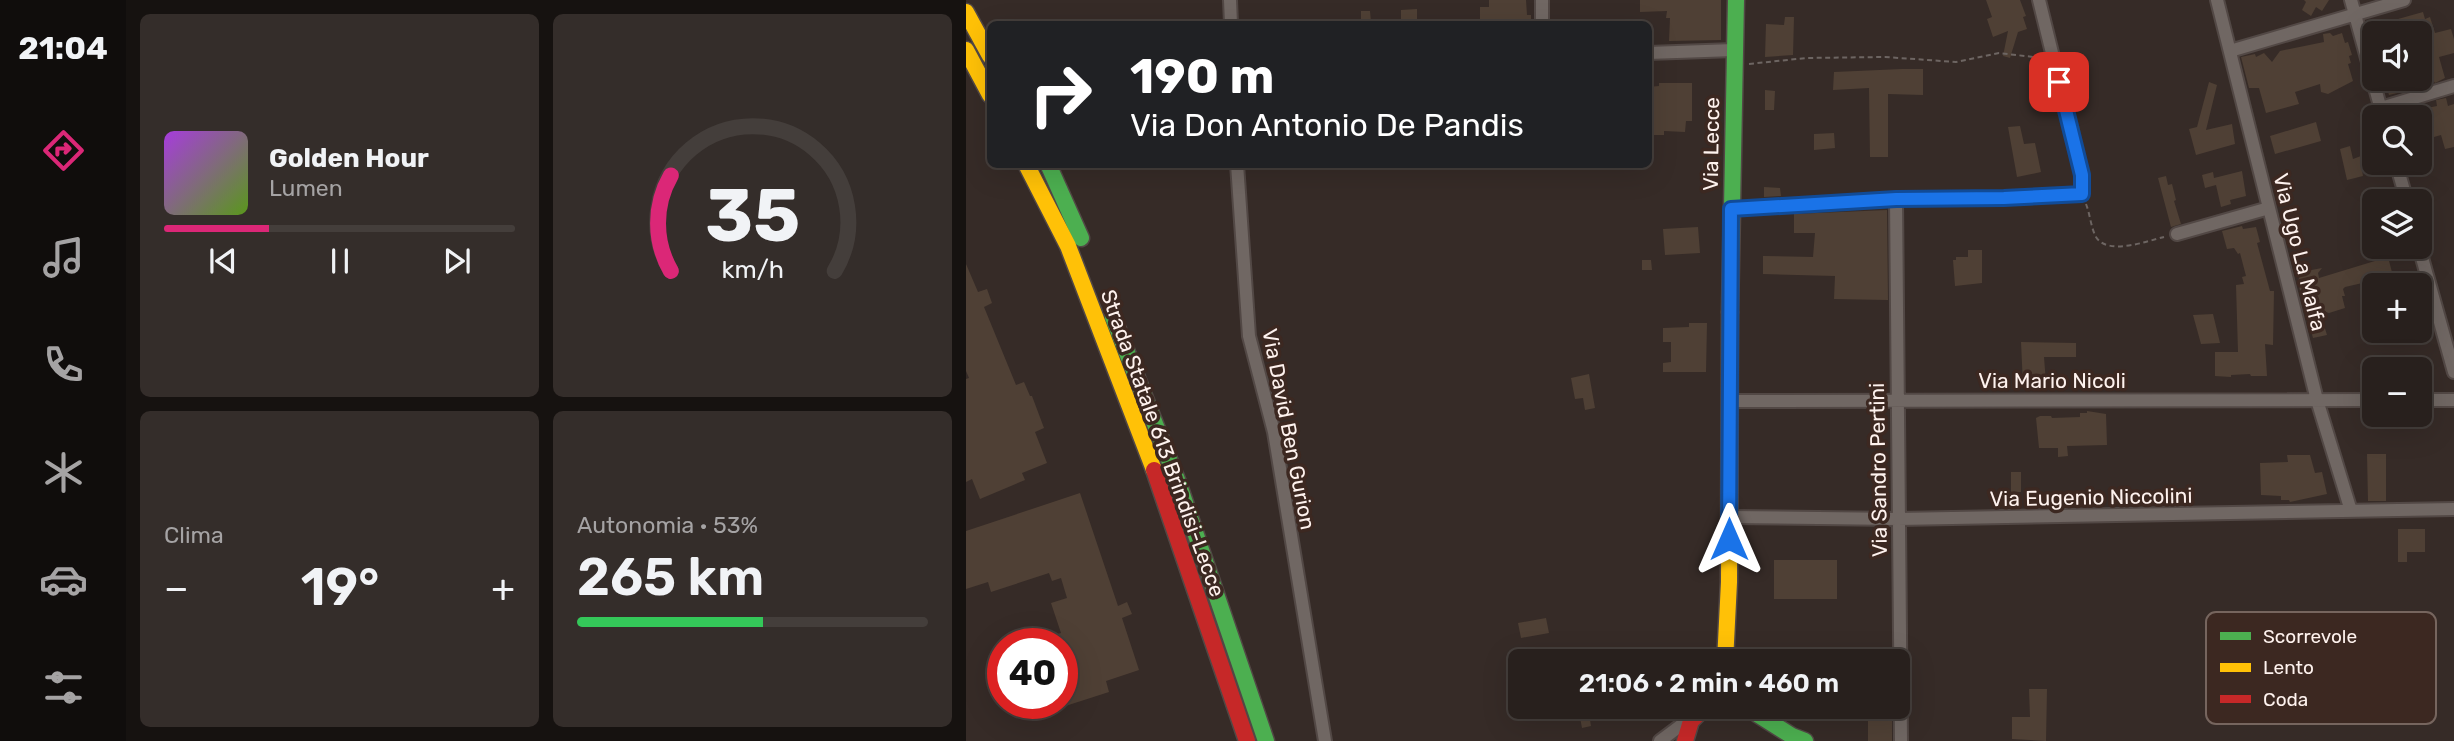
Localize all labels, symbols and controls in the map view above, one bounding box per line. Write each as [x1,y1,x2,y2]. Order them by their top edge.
map controls [2362,21,2432,427]
button: sound [2362,21,2432,91]
text: 21:04 [18,29,108,67]
text: 190 m [1130,47,1274,105]
icon: right [1015,49,1106,140]
pin [2029,52,2089,112]
icon: arrive [2040,63,2078,101]
street label: Via Lecce [1698,97,1724,191]
button: search [2362,105,2432,175]
text: Via Don Antonio De Pandis [1130,106,1524,144]
icon: directions [39,126,88,175]
text: Golden Hour [269,143,429,174]
street label: Via Ugo La Malfa [2268,171,2332,333]
text: Lumen [269,174,343,202]
text: 35 [705,174,800,260]
button: layers [2362,189,2432,259]
icon: music [39,233,88,282]
icon: previous [204,242,242,280]
icon: pause [321,242,359,280]
icon: next [438,242,476,280]
text: km/h [721,255,784,284]
button: + [2362,273,2432,343]
street label: Strada Statale 613 Brindisi-Lecce [1096,286,1230,600]
street label: Via David Ben Gurion [1257,326,1321,532]
icon: phone [39,340,88,389]
button: − [2362,357,2432,427]
street label: Via Mario Nicoli [1978,368,2126,393]
street label: Via Sandro Pertini [1864,383,1892,557]
icon: climate [39,448,88,497]
street label: Via Eugenio Niccolini [1989,483,2193,511]
position arrow [1692,502,1766,576]
text: Autonomia · 53% [577,511,758,539]
text: Clima [164,521,224,549]
text: 265 km [577,546,764,608]
icon: car [39,555,88,604]
text: 19° [301,556,379,618]
text: − [164,565,189,611]
text: + [491,565,515,611]
legend [2206,612,2436,724]
text: Scorrevole [2263,625,2357,648]
speed limit sign: 40 [987,628,1078,719]
text: Lento [2263,656,2314,679]
icon: filters [39,663,88,712]
text: 21:06 · 2 min · 460 m [1579,668,1839,699]
text: Coda [2263,688,2308,711]

